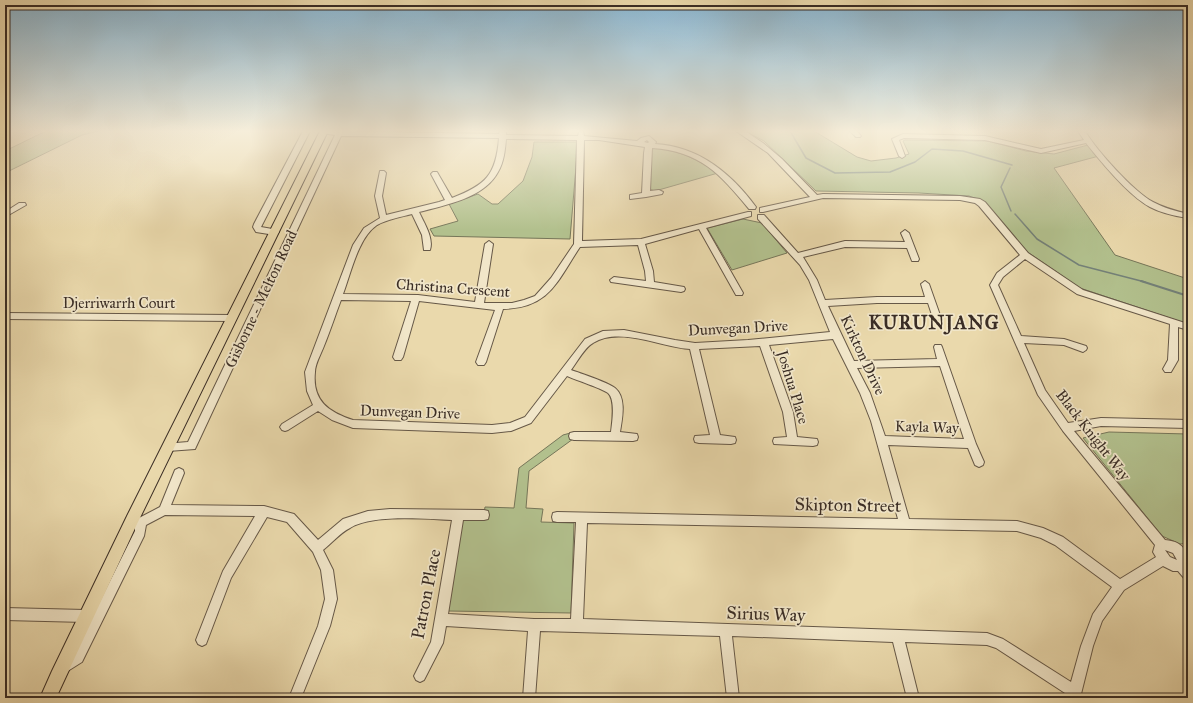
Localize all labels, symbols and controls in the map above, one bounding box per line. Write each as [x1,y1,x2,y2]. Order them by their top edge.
street label: Gisborne - Melton Road [221,227,301,371]
street label: Christina Crescent [395,275,511,301]
street label: Djerriwarrh Court [63,294,176,312]
district label: KURUNJANG [868,311,1000,335]
street label: Kirkton Drive [837,312,889,398]
street label: Dunvegan Drive [687,316,789,340]
street label: Joshua Place [772,346,813,426]
street label: Black Knight Way [1052,386,1135,485]
street label: Dunvegan Drive [360,401,460,423]
street label: Kayla Way [895,417,960,437]
street label: Skipton Street [795,493,902,517]
street label: Patron Place [406,547,446,641]
street label: Sirius Way [726,602,806,626]

